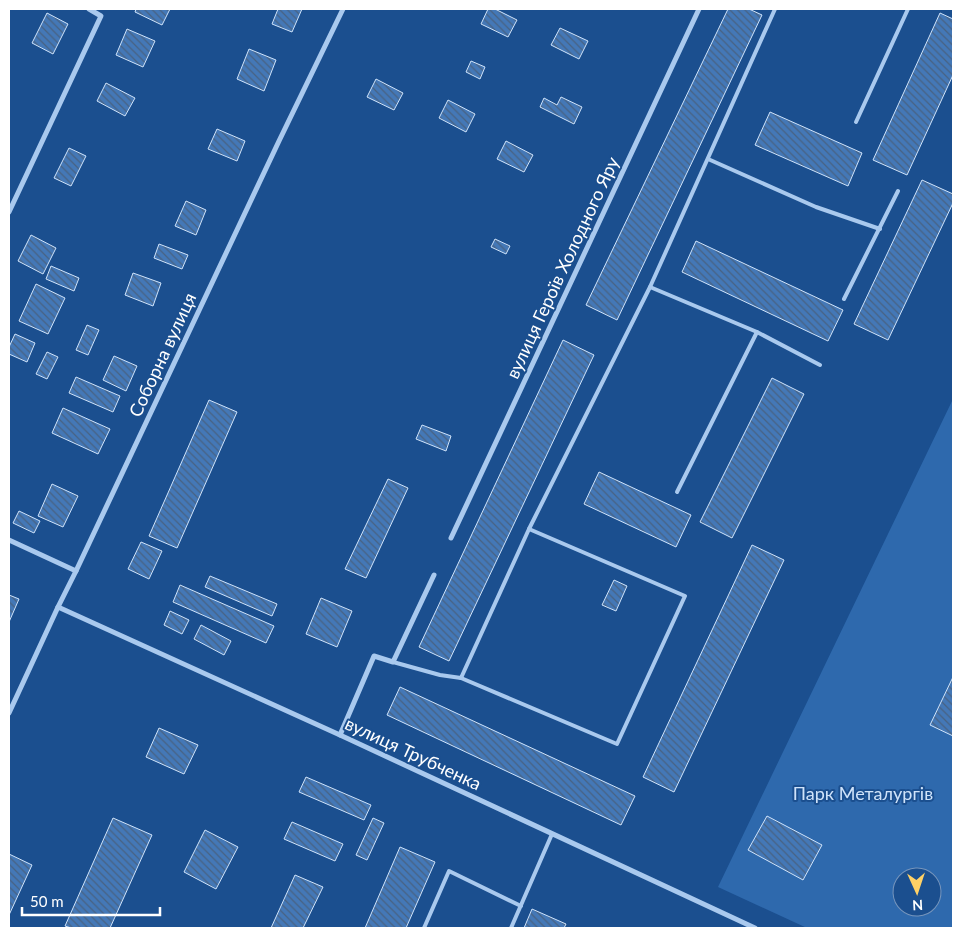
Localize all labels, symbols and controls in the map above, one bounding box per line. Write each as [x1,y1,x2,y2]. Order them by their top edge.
street label: вулиця Героїв Холодного Яру [501,153,624,382]
street label: Соборна вулиця [124,289,200,420]
street label: вулиця Трубченка [342,712,485,794]
park label: Парк Металургів [793,782,933,804]
north arrow [892,867,942,917]
scale bar [22,884,160,916]
text: 50 m [30,892,64,910]
text: N [912,897,924,914]

